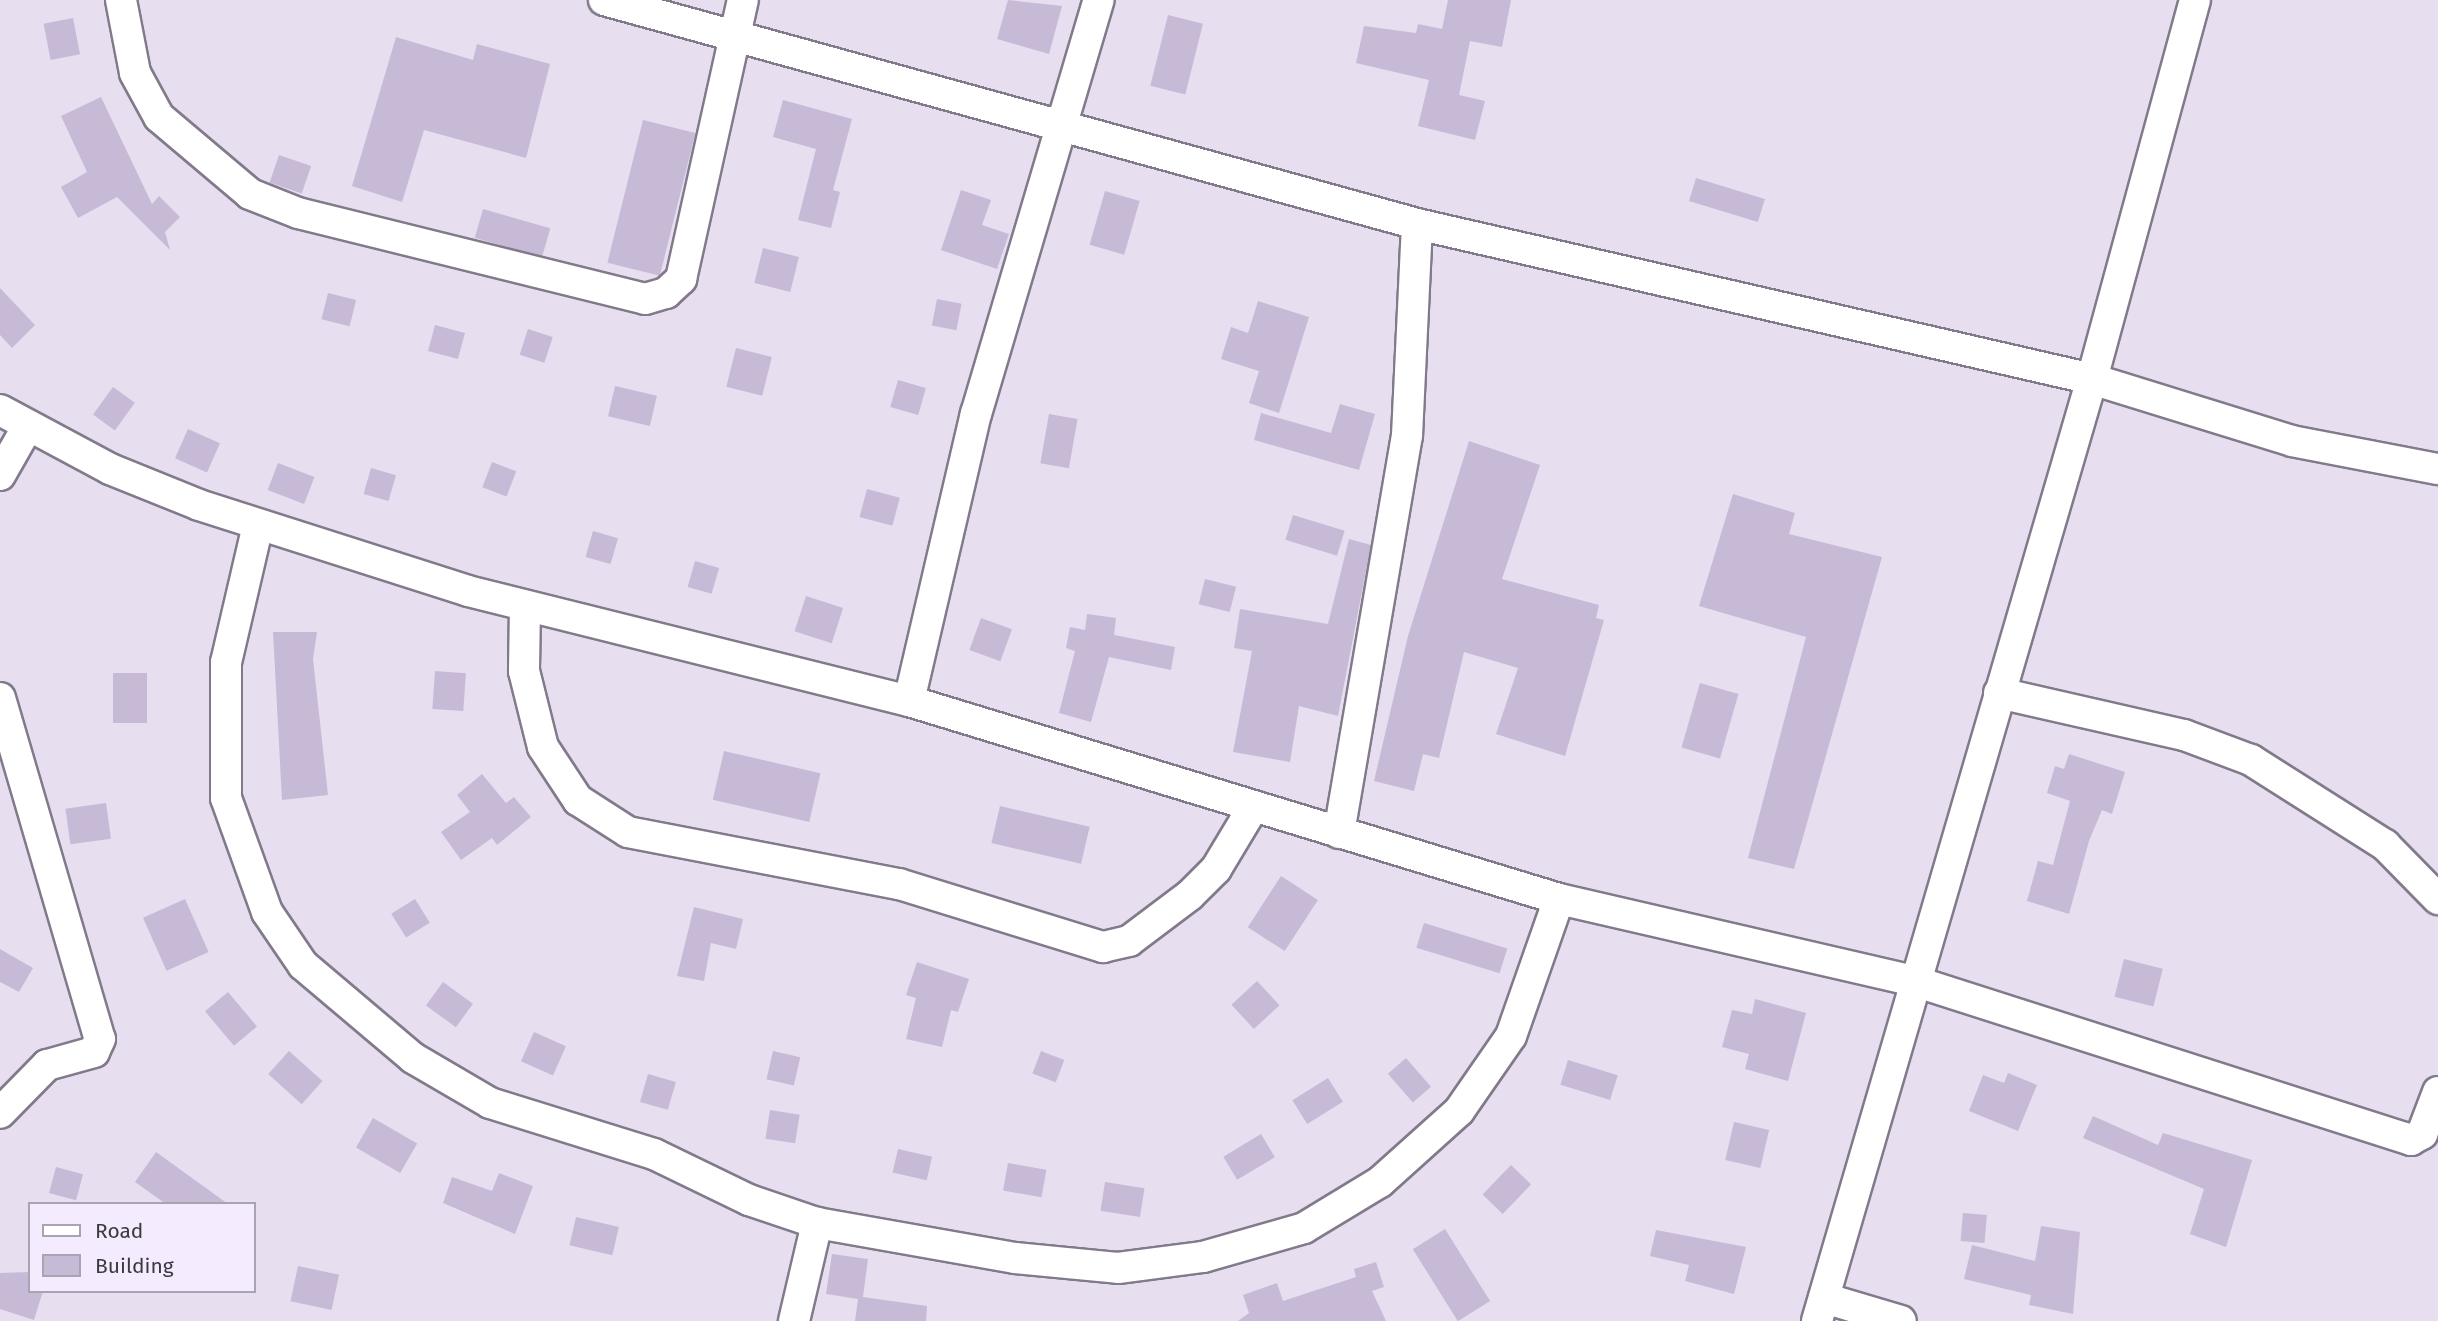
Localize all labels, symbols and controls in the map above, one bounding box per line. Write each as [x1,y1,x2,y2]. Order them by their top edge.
legend [28,1202,256,1293]
text: Road [95,1218,143,1244]
text: Building [95,1253,174,1279]

